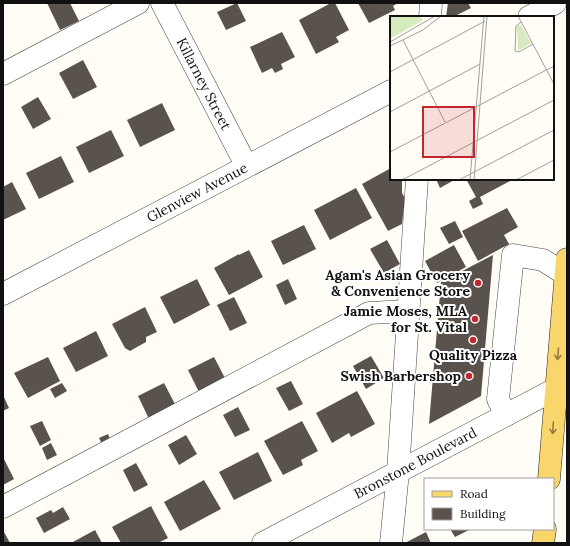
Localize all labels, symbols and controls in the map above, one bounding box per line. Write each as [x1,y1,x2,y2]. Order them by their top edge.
inset map [390,16,554,180]
street label: Killarney Street [173,35,235,133]
street label: Glenview Avenue [144,159,251,226]
place label: Agam's Asian Grocery & Convenience Store [325,266,470,300]
marker: Agam's Asian Grocery & Convenience Store [473,278,483,288]
place label: Jamie Moses, MLA for St. Vital [344,302,468,336]
marker: Jamie Moses, MLA for St. Vital [470,314,480,324]
marker: Quality Pizza [468,335,478,345]
place label: Quality Pizza [429,346,518,364]
one-way arrow [555,347,562,360]
place label: Swish Barbershop [340,367,461,385]
marker: Swish Barbershop [464,371,474,381]
one-way arrow [550,421,557,434]
street label: Bronstone Boulevard [351,423,480,503]
legend [424,478,554,530]
text: Road [460,486,488,501]
text: Building [460,506,506,521]

